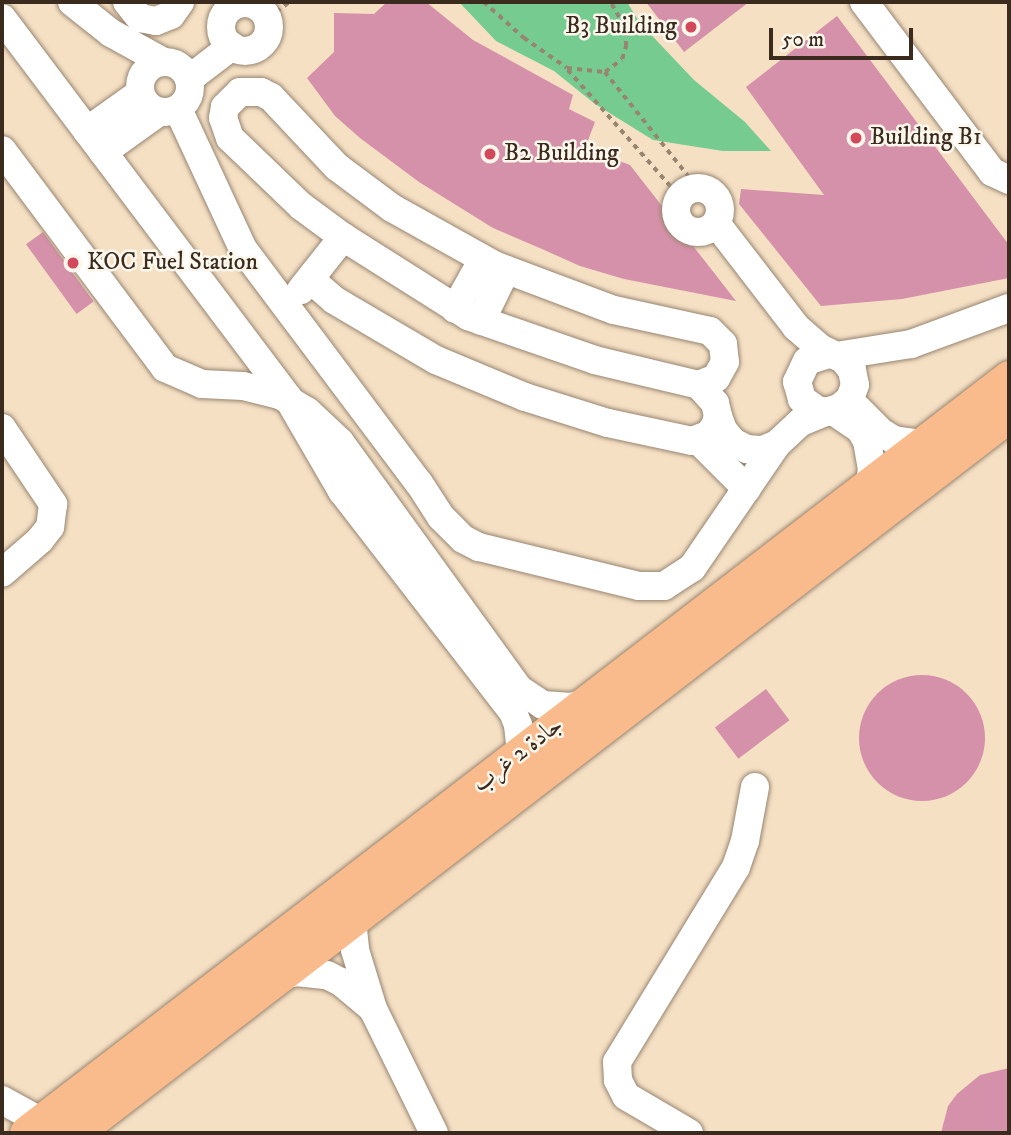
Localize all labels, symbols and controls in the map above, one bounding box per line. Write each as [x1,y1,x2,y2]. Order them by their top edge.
place label: B3 Building [565,13,677,41]
scale bar [773,14,916,58]
marker: B3 Building [683,19,699,35]
text: 50 m [782,27,824,53]
place label: Building B1 [870,124,982,152]
marker: Building B1 [848,130,864,146]
place label: B2 Building [504,140,619,168]
marker: B2 Building [482,146,498,162]
place label: KOC Fuel Station [87,249,258,277]
marker: KOC Fuel Station [65,255,81,271]
street label: جادة 2 غرب [467,711,569,799]

